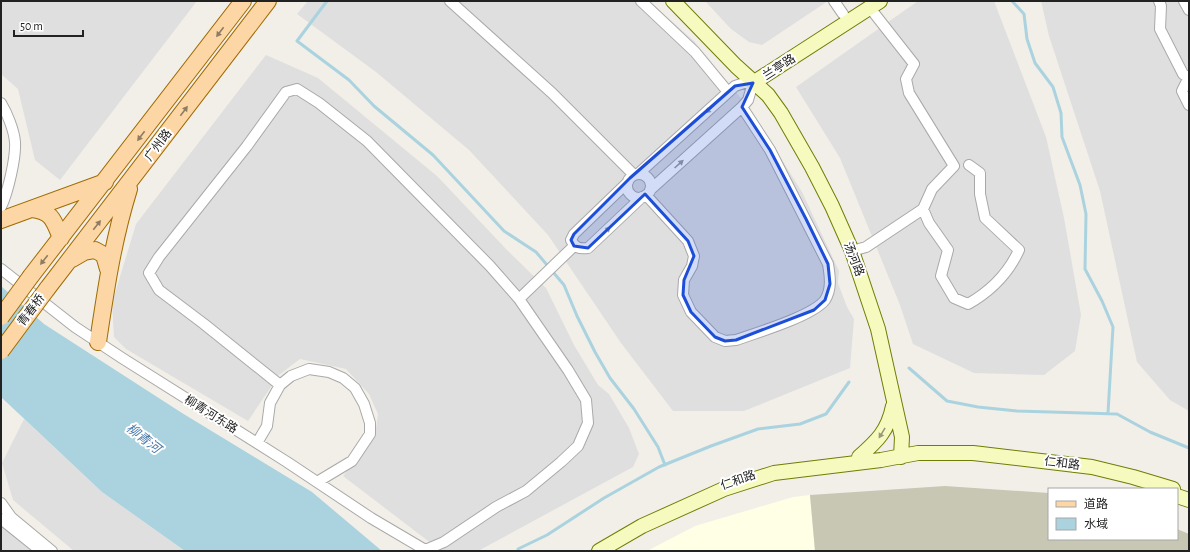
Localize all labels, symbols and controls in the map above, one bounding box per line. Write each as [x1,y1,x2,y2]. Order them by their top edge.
scale bar [14,12,83,38]
text: 50 m [20,20,43,32]
one-way arrow [216,27,224,37]
street label: 兰亭路 [760,51,797,82]
one-way arrow [705,104,715,113]
one-way arrow [180,105,189,116]
street label: 广州路 [142,126,174,163]
one-way arrow [137,130,145,141]
one-way arrow [674,159,684,169]
one-way arrow [92,219,101,230]
one-way arrow [600,227,611,236]
street label: 汤河路 [842,240,867,278]
one-way arrow [40,255,48,266]
street label: 青春桥 [15,291,47,328]
street label: 柳青河东路 [182,392,240,435]
water label: 柳青河 [124,421,165,458]
one-way arrow [879,427,886,439]
street label: 仁和路 [1043,454,1081,471]
street label: 仁和路 [719,468,757,492]
legend [1048,488,1178,540]
text: 道路 [1084,497,1108,510]
text: 水域 [1084,518,1108,530]

